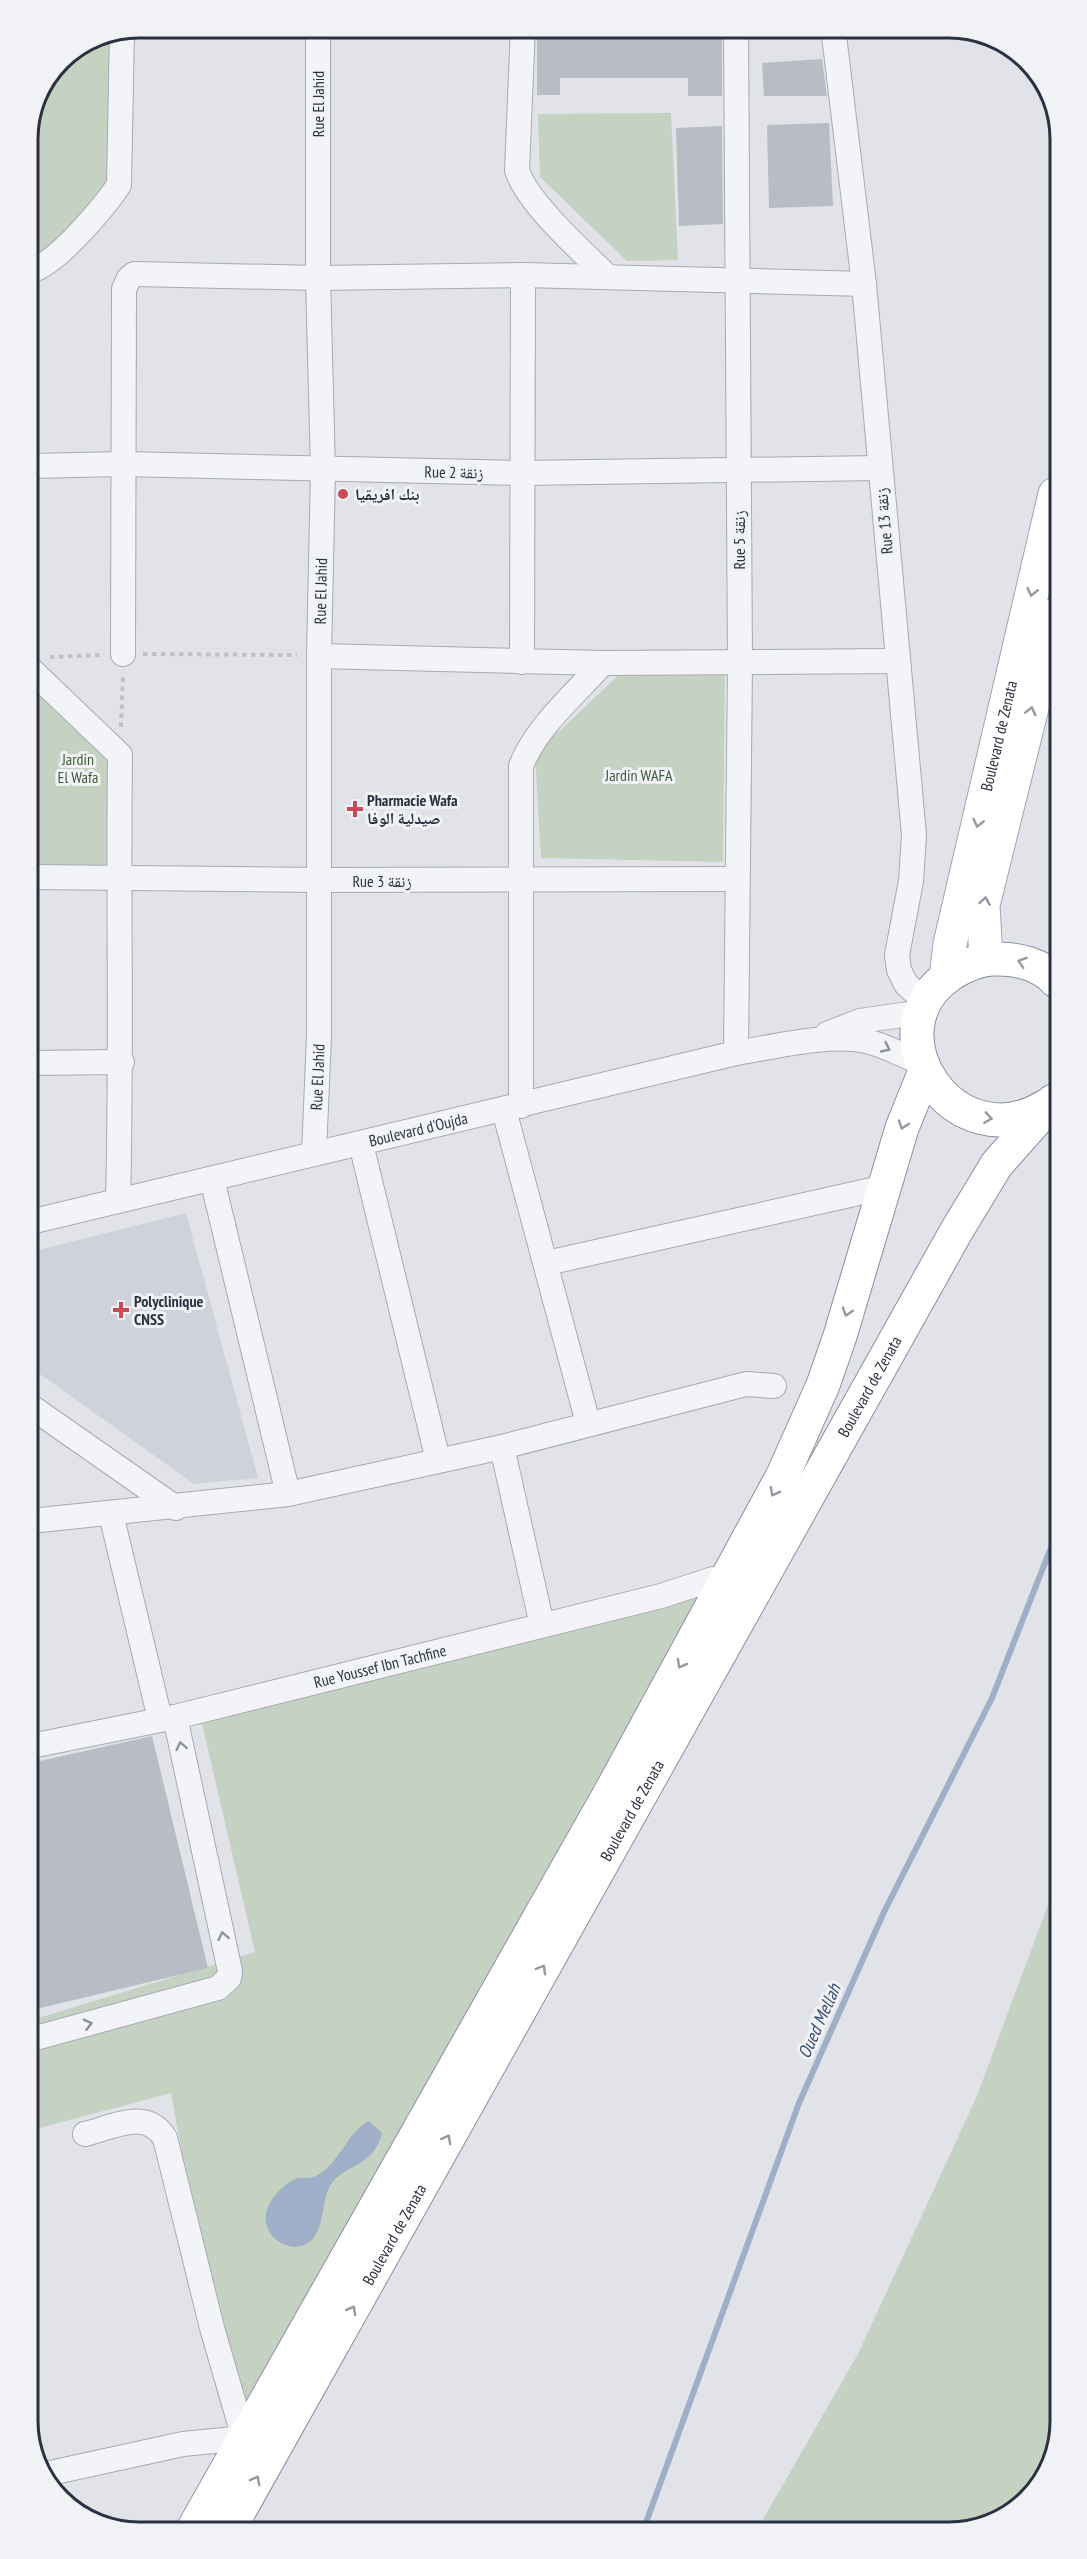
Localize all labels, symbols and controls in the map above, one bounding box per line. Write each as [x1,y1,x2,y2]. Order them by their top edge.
street label: Rue El Jahid [308,71,328,137]
street label: Rue 2 زنقة [424,461,484,483]
place label: بنك افريقيا [355,484,419,504]
marker: بنك افريقيا [336,487,350,501]
street label: Rue 13 زنقة [871,487,897,555]
street label: Rue 5 زنقة [729,510,749,570]
street label: Rue El Jahid [310,558,331,625]
one-way arrow [1027,587,1040,597]
street label: Boulevard de Zenata [976,679,1021,793]
one-way arrow [1024,707,1037,717]
park label: Jardin El Wafa [58,749,98,787]
park label: Jardin WAFA [604,765,673,785]
place label: Pharmacie Wafa صيدلية الوفا [367,790,458,828]
marker: Pharmacie Wafa صيدلية الوفا [348,802,362,816]
one-way arrow [972,818,985,828]
street label: Rue 3 زنقة [352,871,412,891]
one-way arrow [978,896,991,906]
one-way arrow [1017,957,1028,969]
one-way arrow [880,1041,891,1053]
street label: Rue El Jahid [306,1043,329,1111]
street label: Boulevard d'Oujda [367,1108,469,1151]
one-way arrow [983,1112,993,1124]
one-way arrow [898,1119,911,1130]
place label: Polyclinique CNSS [134,1291,204,1329]
marker: Polyclinique CNSS [112,1301,130,1319]
one-way arrow [842,1306,854,1317]
street label: Boulevard de Zenata [833,1332,906,1441]
one-way arrow [770,1486,781,1497]
street label: Rue Youssef Ibn Tachfine [312,1640,448,1692]
one-way arrow [677,1657,688,1668]
one-way arrow [175,1741,188,1751]
street label: Boulevard de Zenata [595,1756,668,1865]
one-way arrow [217,1931,230,1941]
one-way arrow [535,1965,546,1975]
water label: Oued Mellah [792,1979,846,2062]
one-way arrow [82,2019,93,2031]
one-way arrow [439,2135,451,2145]
street label: Boulevard de Zenata [358,2180,430,2288]
one-way arrow [345,2306,356,2316]
one-way arrow [249,2475,260,2486]

